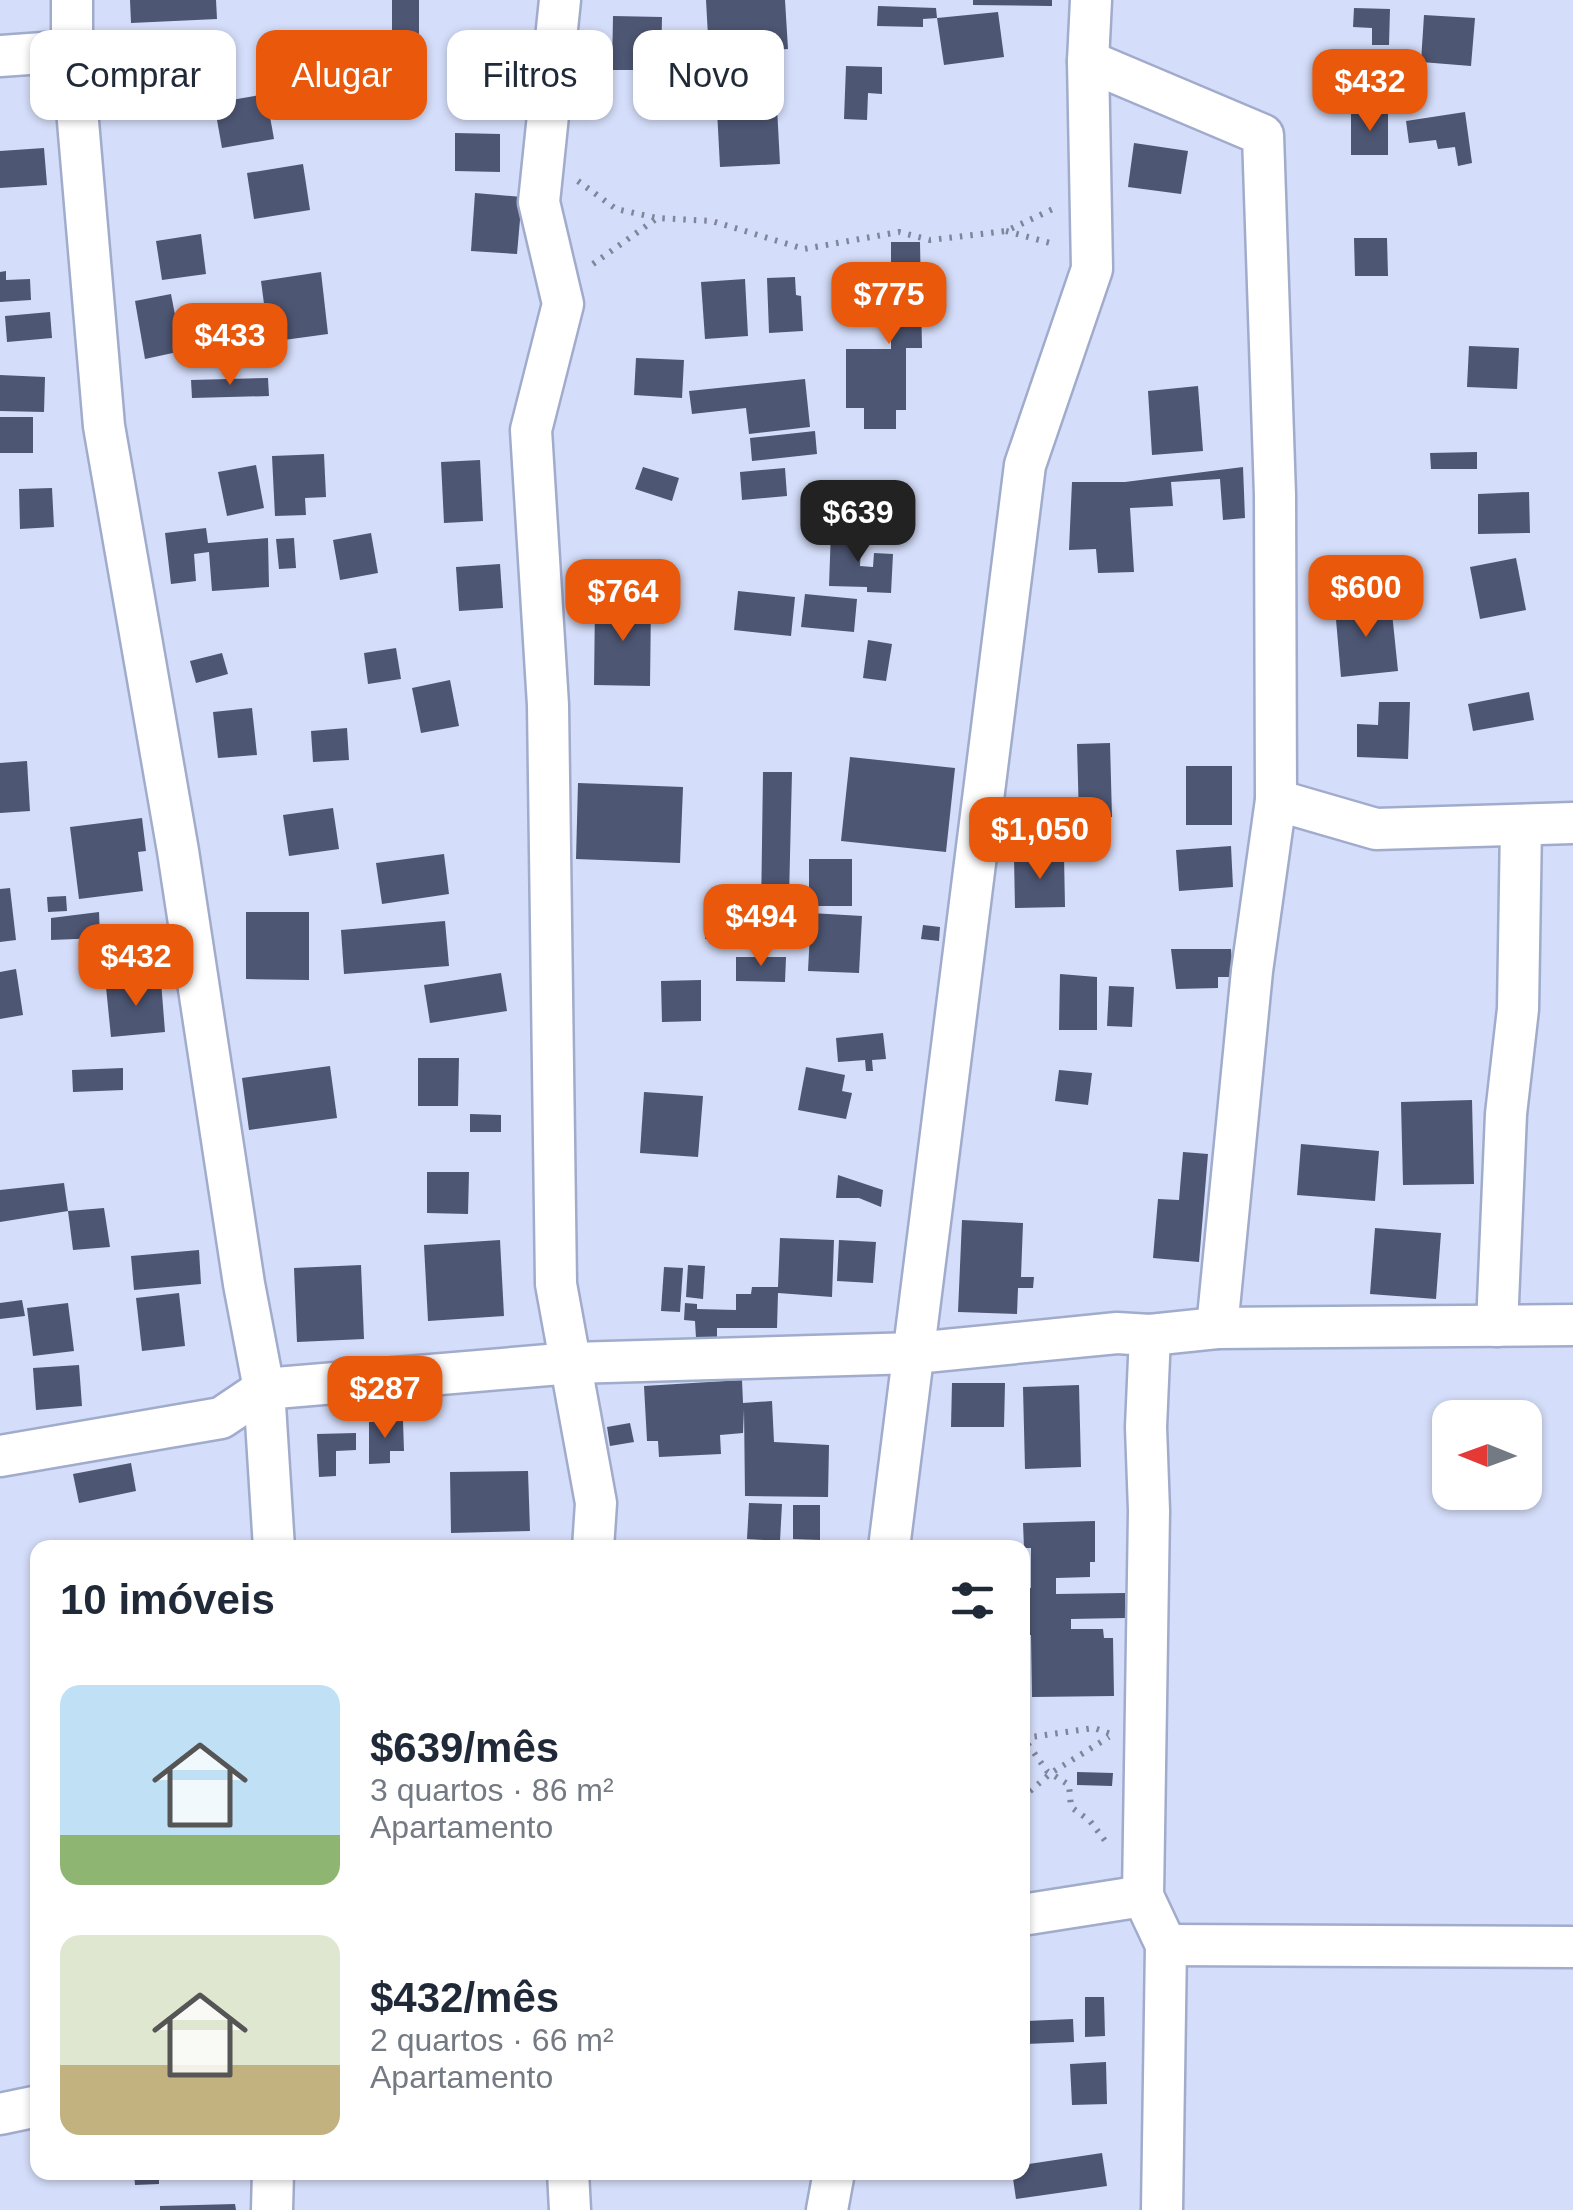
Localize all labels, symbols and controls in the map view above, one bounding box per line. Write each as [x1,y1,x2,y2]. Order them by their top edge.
chip: Comprar [30,30,236,120]
chip: Alugar [256,30,427,120]
chip: Filtros [447,30,613,120]
chip: Novo [633,30,784,120]
pin: $432 [1311,49,1429,134]
text: $432 [1334,63,1406,99]
pin: $775 [830,262,948,347]
text: $775 [853,276,925,312]
pin: $433 [171,303,289,388]
text: $433 [194,317,266,353]
pin: $639 [799,480,917,565]
text: $639 [822,494,894,530]
pin: $600 [1307,555,1425,640]
pin: $764 [564,559,682,644]
text: $600 [1330,569,1402,605]
text: $764 [587,573,659,609]
pin: $1,050 [959,797,1121,882]
text: $1,050 [991,811,1089,847]
pin: $494 [702,884,820,969]
text: $494 [725,898,797,934]
pin: $432 [77,924,195,1009]
text: $432 [100,938,172,974]
pin: $287 [326,1356,444,1441]
text: $287 [349,1370,421,1406]
north arrow [1432,1400,1542,1510]
map controls [1432,1400,1542,1510]
icon: filters [945,1573,1000,1628]
text: 10 imóveis [60,1576,275,1623]
text: $639/mês [370,1724,559,1771]
icon: home [140,1725,260,1845]
text: 3 quartos · 86 m² [370,1772,614,1808]
text: Apartamento [370,1809,553,1845]
text: $432/mês [370,1974,559,2021]
icon: home [140,1975,260,2095]
text: 2 quartos · 66 m² [370,2022,614,2058]
text: Apartamento [370,2059,553,2095]

